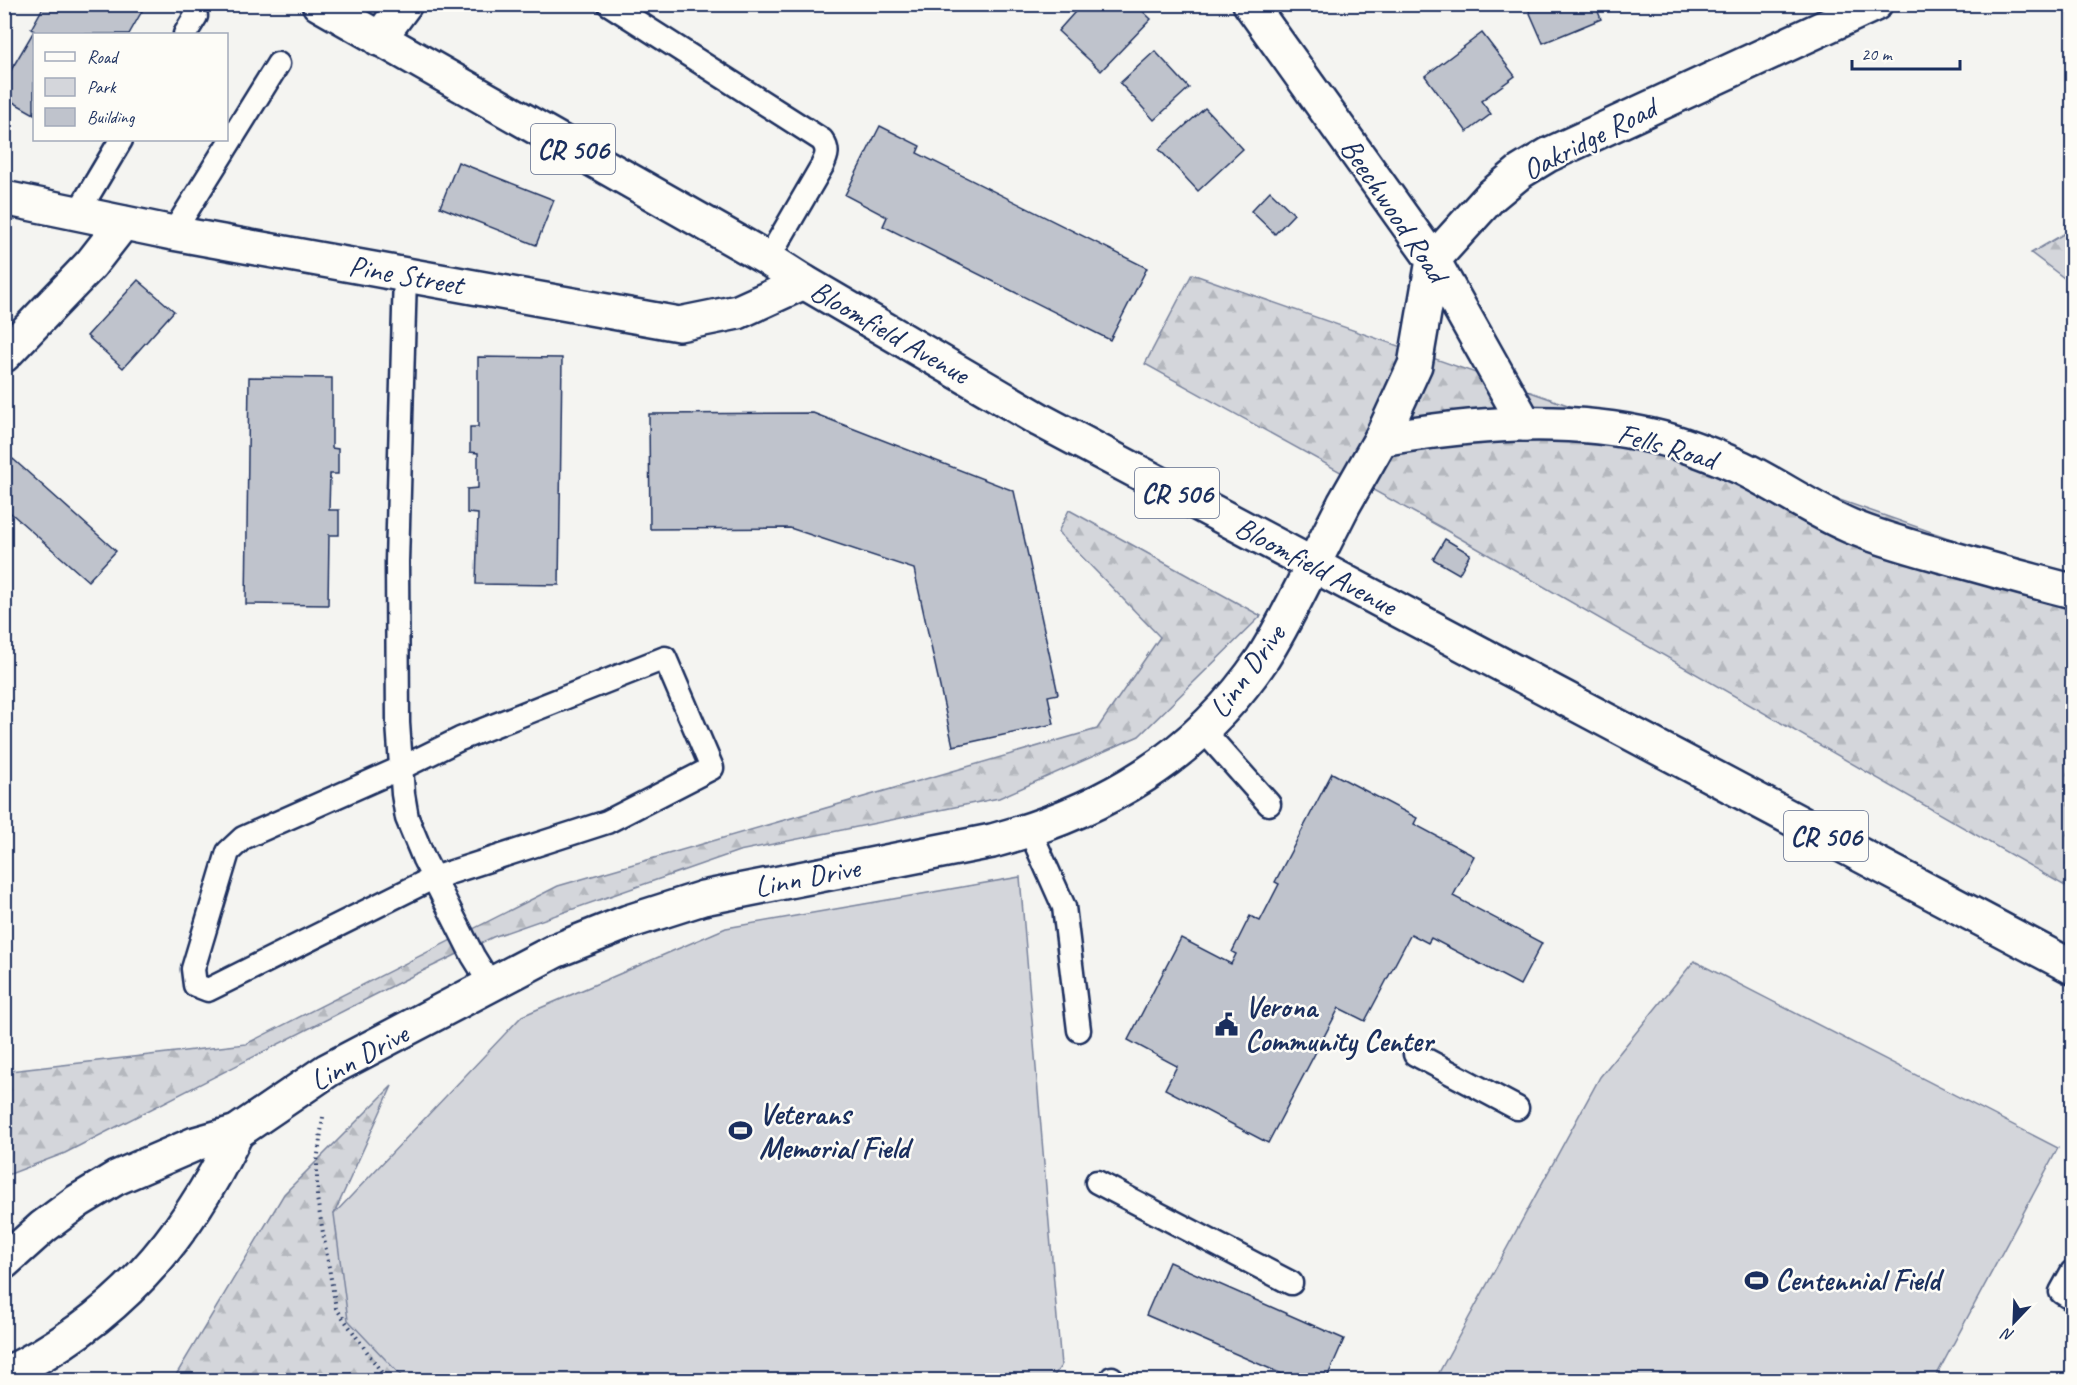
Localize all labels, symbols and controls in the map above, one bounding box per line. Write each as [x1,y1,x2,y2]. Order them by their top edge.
legend [33,33,228,141]
scale bar [1852,33,1960,71]
text: 20 m [1861,43,1894,65]
text: Road [87,46,120,68]
text: Park [87,76,117,98]
street label: Oakridge Road [1516,87,1666,189]
text: Building [87,106,136,128]
road number: CR 506 [531,124,615,174]
street label: Beechwood Road [1332,131,1458,293]
street label: Pine Street [346,246,469,304]
street label: Bloomfield Avenue [804,271,978,394]
street label: Fells Road [1613,414,1725,479]
road number: CR 506 [1135,468,1219,518]
street label: Bloomfield Avenue [1229,508,1405,625]
street label: Linn Drive [1200,615,1295,725]
road number: CR 506 [1784,811,1868,861]
street label: Linn Drive [751,848,865,906]
place label: Verona Community Center [1245,988,1436,1061]
public building icon: Verona Community Center [1214,1011,1240,1037]
street label: Linn Drive [303,1014,417,1099]
place label: Veterans Memorial Field [759,1095,914,1167]
sports icon: Veterans Memorial Field [728,1118,754,1144]
place label: Centennial Field [1775,1261,1945,1299]
sports icon: Centennial Field [1744,1267,1770,1293]
north arrow [1984,1292,2044,1352]
text: N [1997,1323,2017,1346]

